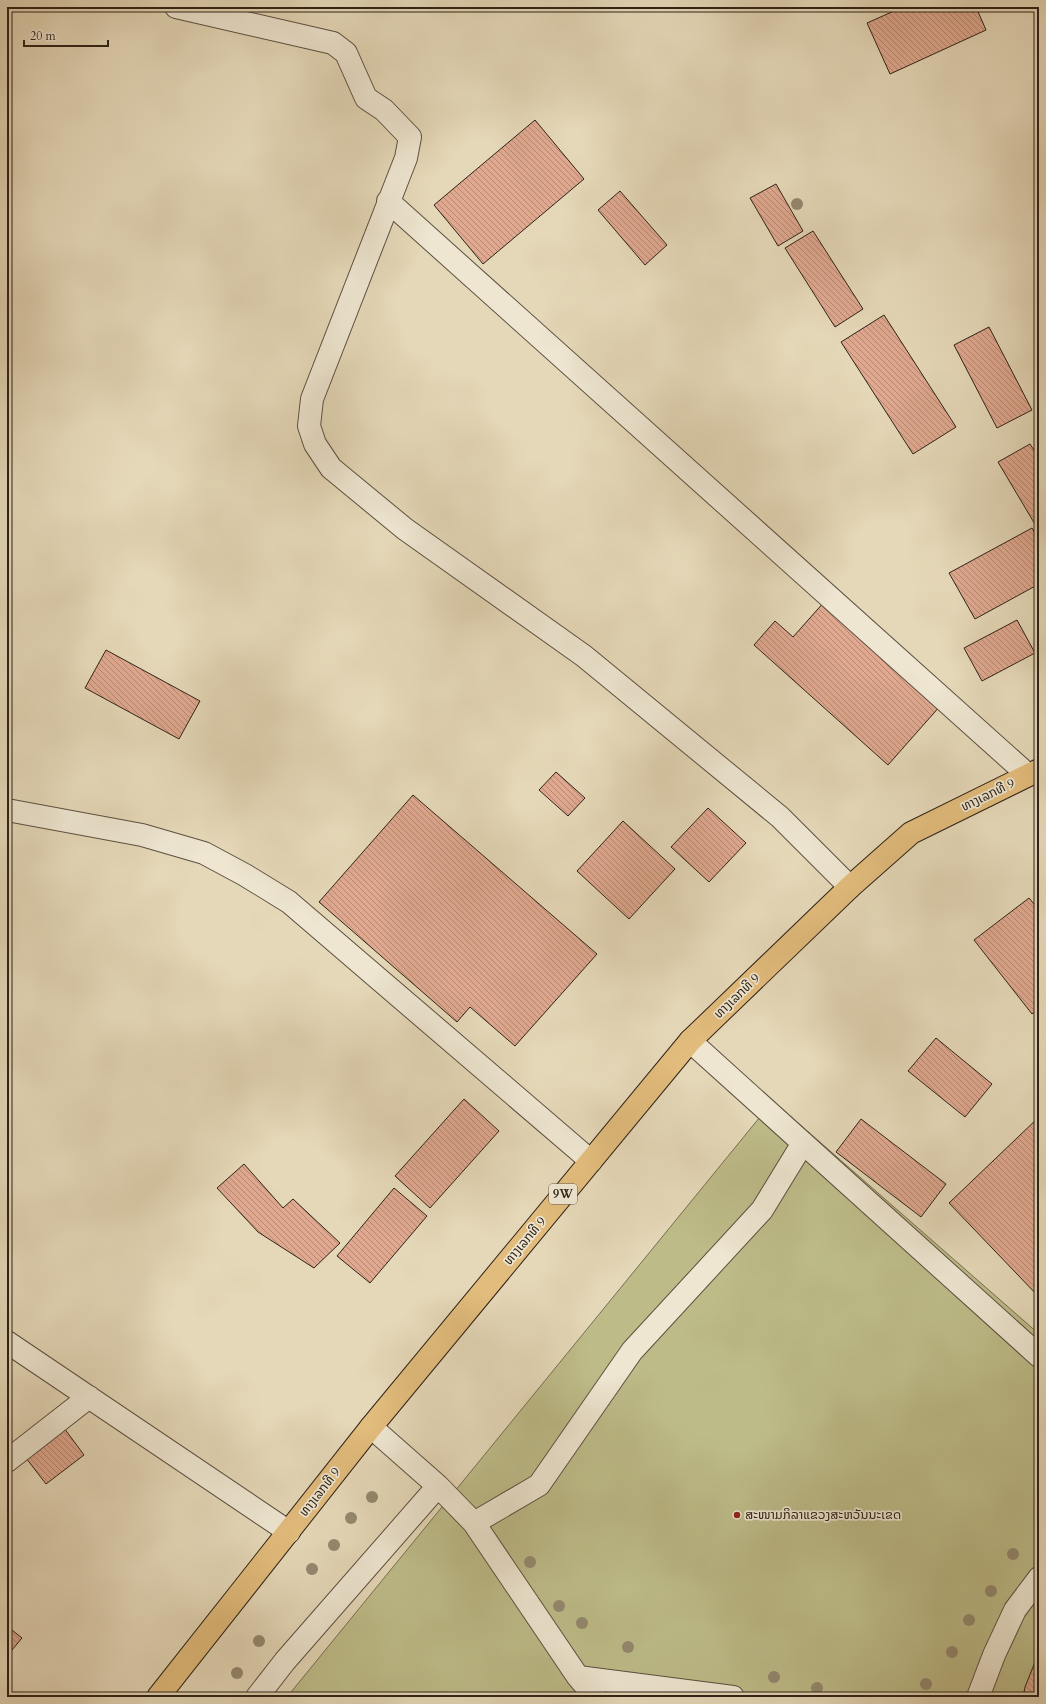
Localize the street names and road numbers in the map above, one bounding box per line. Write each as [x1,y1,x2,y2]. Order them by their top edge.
street label: ທາງເລກທີ 9 [958,774,1018,816]
street label: ທາງເລກທີ 9 [710,969,764,1023]
road number: 9W [549,1184,577,1204]
street label: ທາງເລກທີ 9 [500,1213,551,1269]
street label: ທາງເລກທີ 9 [295,1463,345,1520]

